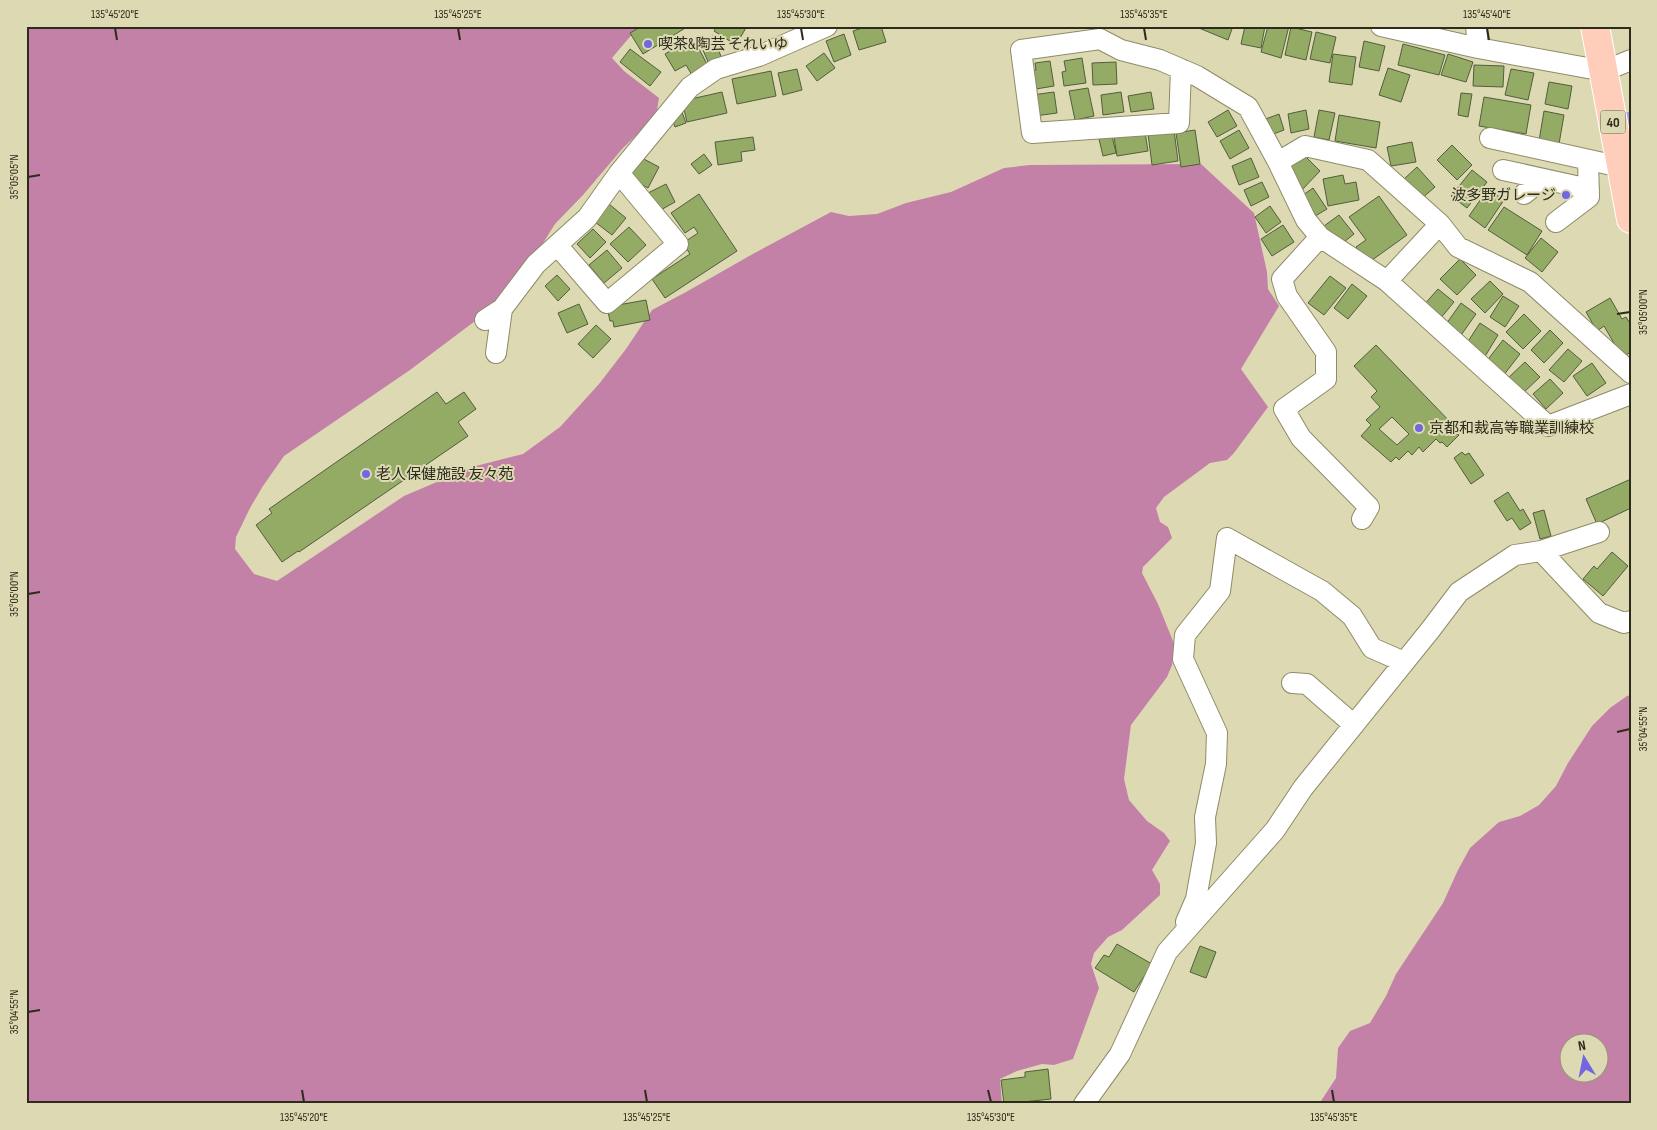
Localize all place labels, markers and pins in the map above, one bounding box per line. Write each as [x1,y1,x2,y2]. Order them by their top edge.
place label: 喫茶&陶芸 それいゆ [658,35,788,54]
marker: 喫茶&陶芸 それいゆ [642,38,654,50]
place label: 波多野ガレージ [1451,186,1556,205]
marker: 波多野ガレージ [1560,189,1572,201]
place label: 京都和裁高等職業訓練校 [1429,419,1594,438]
marker: 京都和裁高等職業訓練校 [1413,422,1425,434]
place label: 老人保健施設 友々苑 [376,465,513,484]
marker: 老人保健施設 友々苑 [360,468,372,480]

